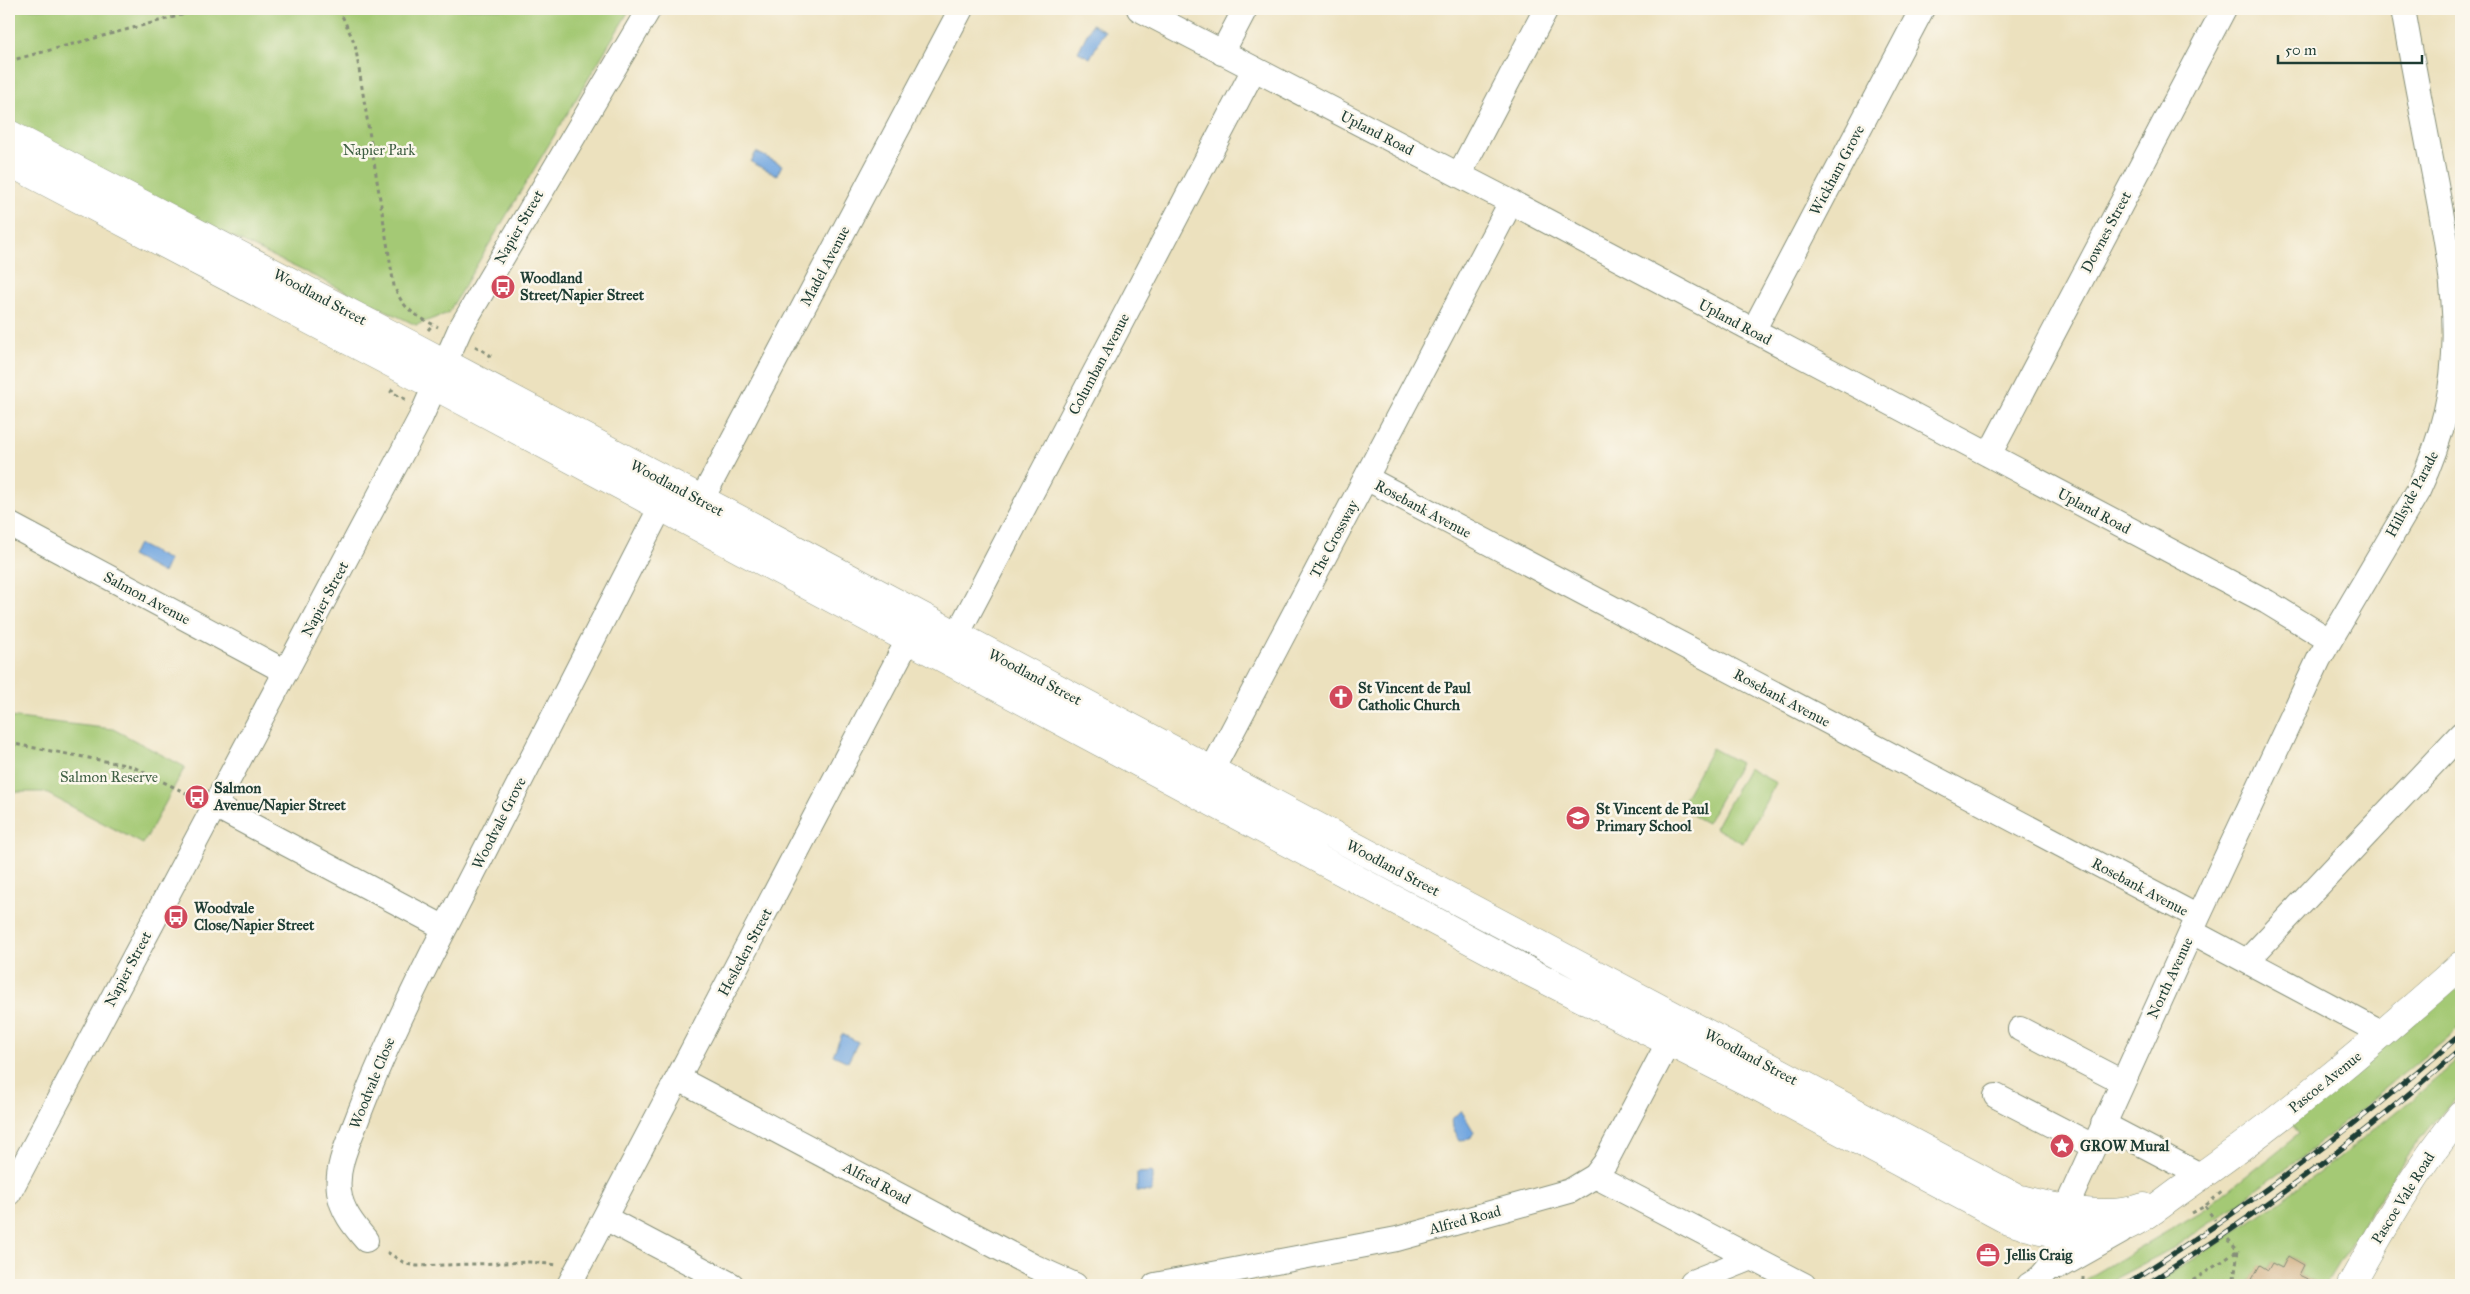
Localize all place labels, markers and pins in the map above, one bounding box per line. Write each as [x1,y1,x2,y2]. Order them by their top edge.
place label: Woodland Street/Napier Street [520,269,645,305]
bus stop icon: Woodland Street/Napier Street [490,274,516,300]
place label: St Vincent de Paul Catholic Church [1358,679,1472,714]
church icon: St Vincent de Paul Catholic Church [1328,684,1354,710]
place label: Salmon Avenue/Napier Street [213,779,346,815]
bus stop icon: Salmon Avenue/Napier Street [184,784,210,810]
place label: St Vincent de Paul Primary School [1596,800,1710,836]
school or university icon: St Vincent de Paul Primary School [1565,805,1591,831]
place label: Woodvale Close/Napier Street [194,899,315,935]
bus stop icon: Woodvale Close/Napier Street [163,904,189,930]
place icon: GROW Mural [2049,1133,2075,1159]
place label: GROW Mural [2080,1137,2170,1155]
office icon: Jellis Craig [1975,1242,2001,1268]
place label: Jellis Craig [2004,1246,2073,1265]

